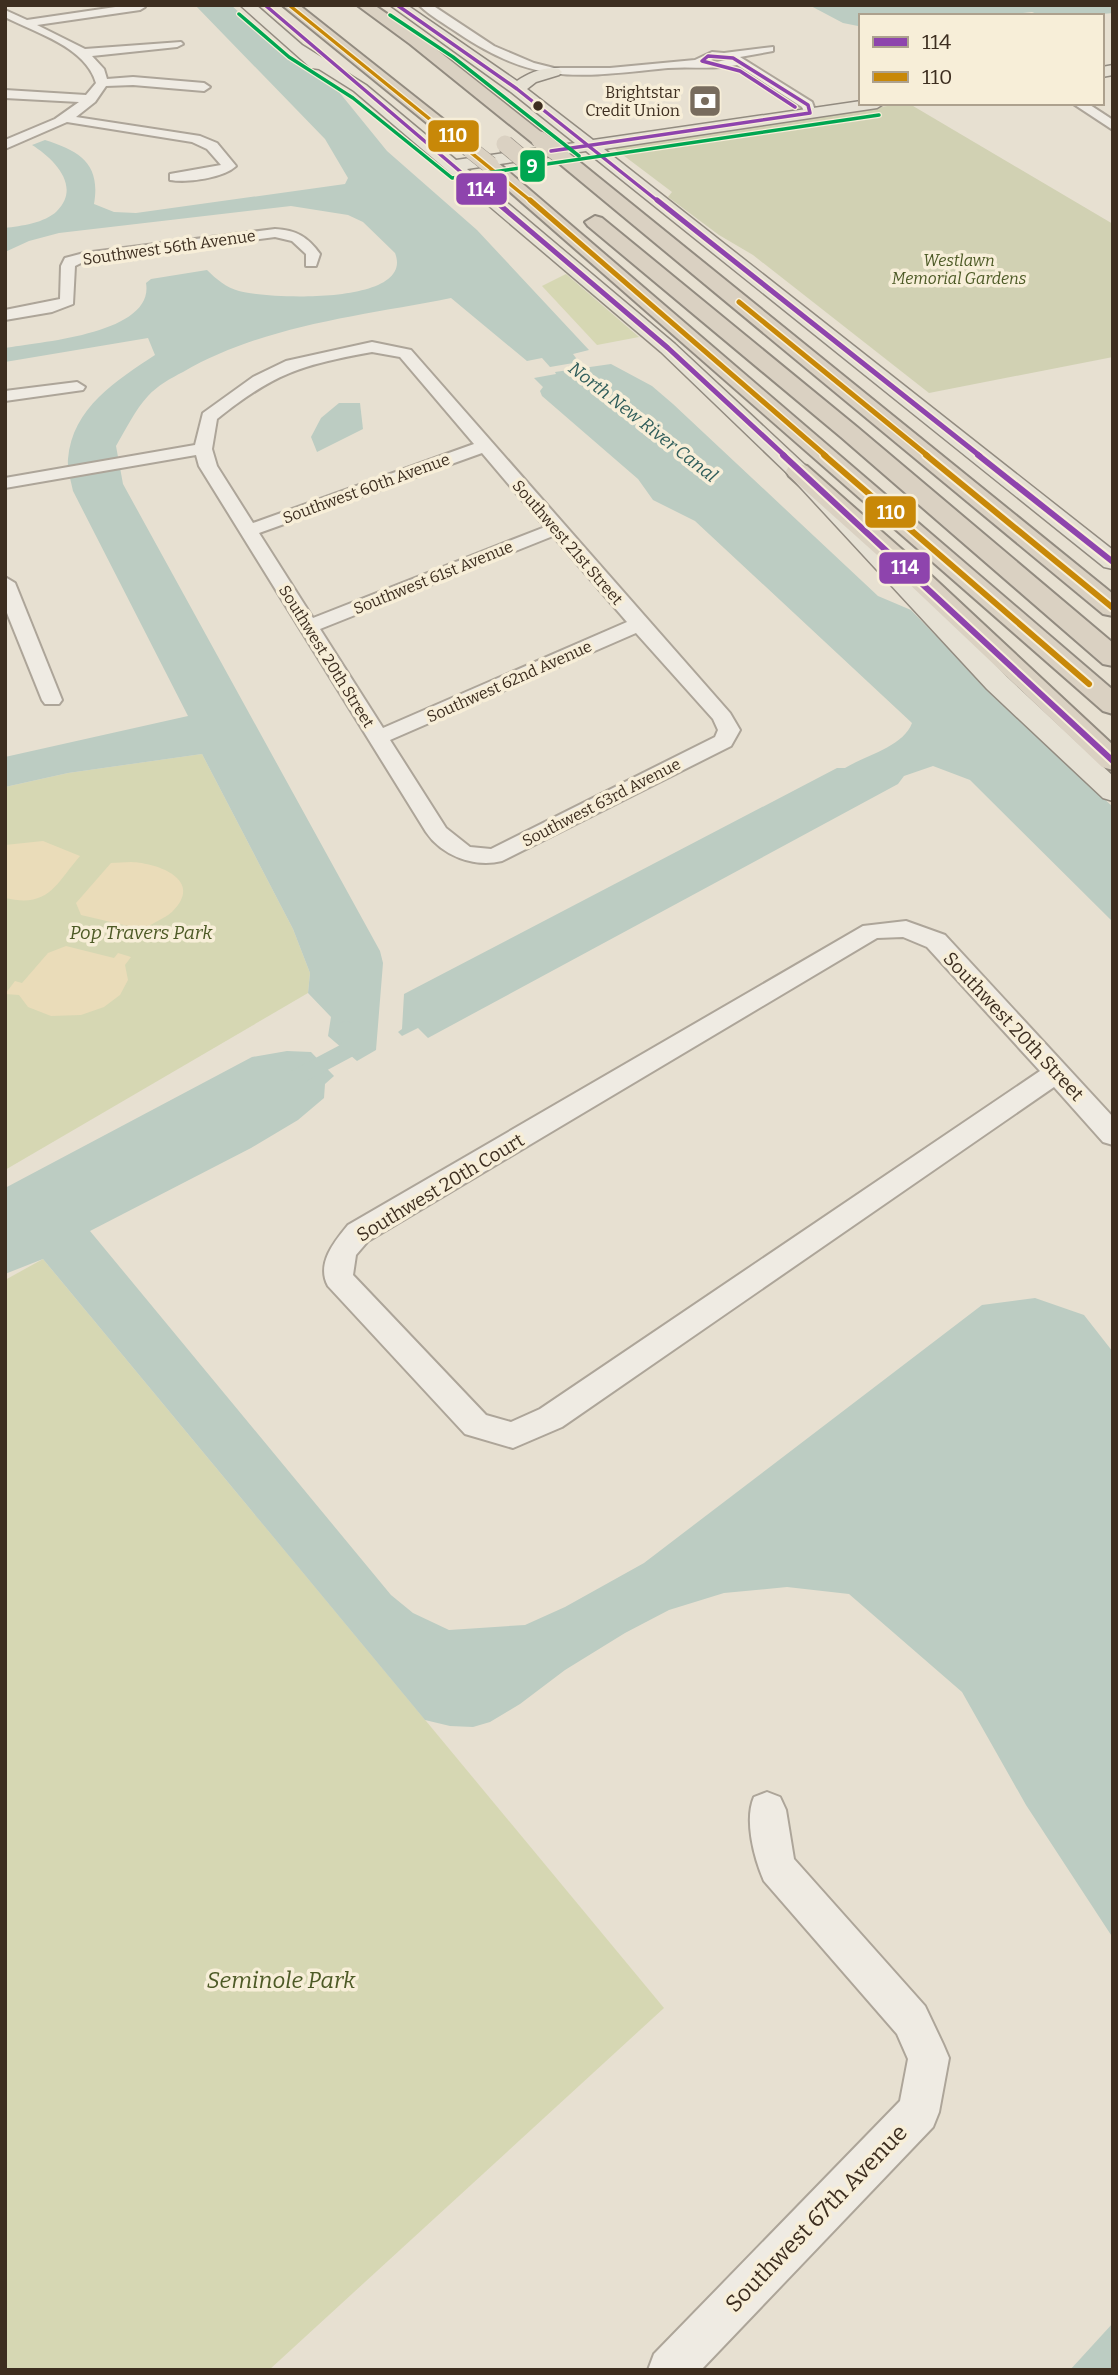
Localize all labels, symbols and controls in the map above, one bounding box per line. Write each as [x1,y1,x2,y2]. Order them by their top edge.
legend [859,14,1104,105]
text: 114 [922,29,951,55]
text: 110 [922,64,953,90]
bank icon: Brightstar Credit Union [686,82,724,120]
place label: Brightstar Credit Union [585,83,680,120]
unlabelled marker [531,99,545,113]
line badge: 110 [427,119,480,153]
text: 110 [439,124,467,147]
line badge: 9 [519,149,546,183]
text: 9 [526,155,538,178]
line badge: 114 [455,172,508,206]
text: 114 [467,178,495,201]
street label: Southwest 56th Avenue [81,226,257,269]
park label: Westlawn Memorial Gardens [892,251,1027,288]
water label: North New River Canal [564,357,722,487]
street label: Southwest 60th Avenue [280,449,452,528]
street label: Southwest 21st Street [508,476,627,609]
line badge: 110 [864,495,917,529]
text: 110 [877,501,905,524]
street label: Southwest 61st Avenue [351,537,516,618]
line badge: 114 [878,551,931,585]
text: 114 [891,556,919,579]
street label: Southwest 20th Street [275,581,378,731]
street label: Southwest 62nd Avenue [424,636,595,726]
street label: Southwest 63rd Avenue [519,754,684,851]
park label: Pop Travers Park [69,921,213,944]
street label: Southwest 20th Street [939,947,1089,1106]
street label: Southwest 20th Court [352,1128,528,1247]
park label: Seminole Park [207,1966,356,1994]
street label: Southwest 67th Avenue [719,2118,913,2318]

